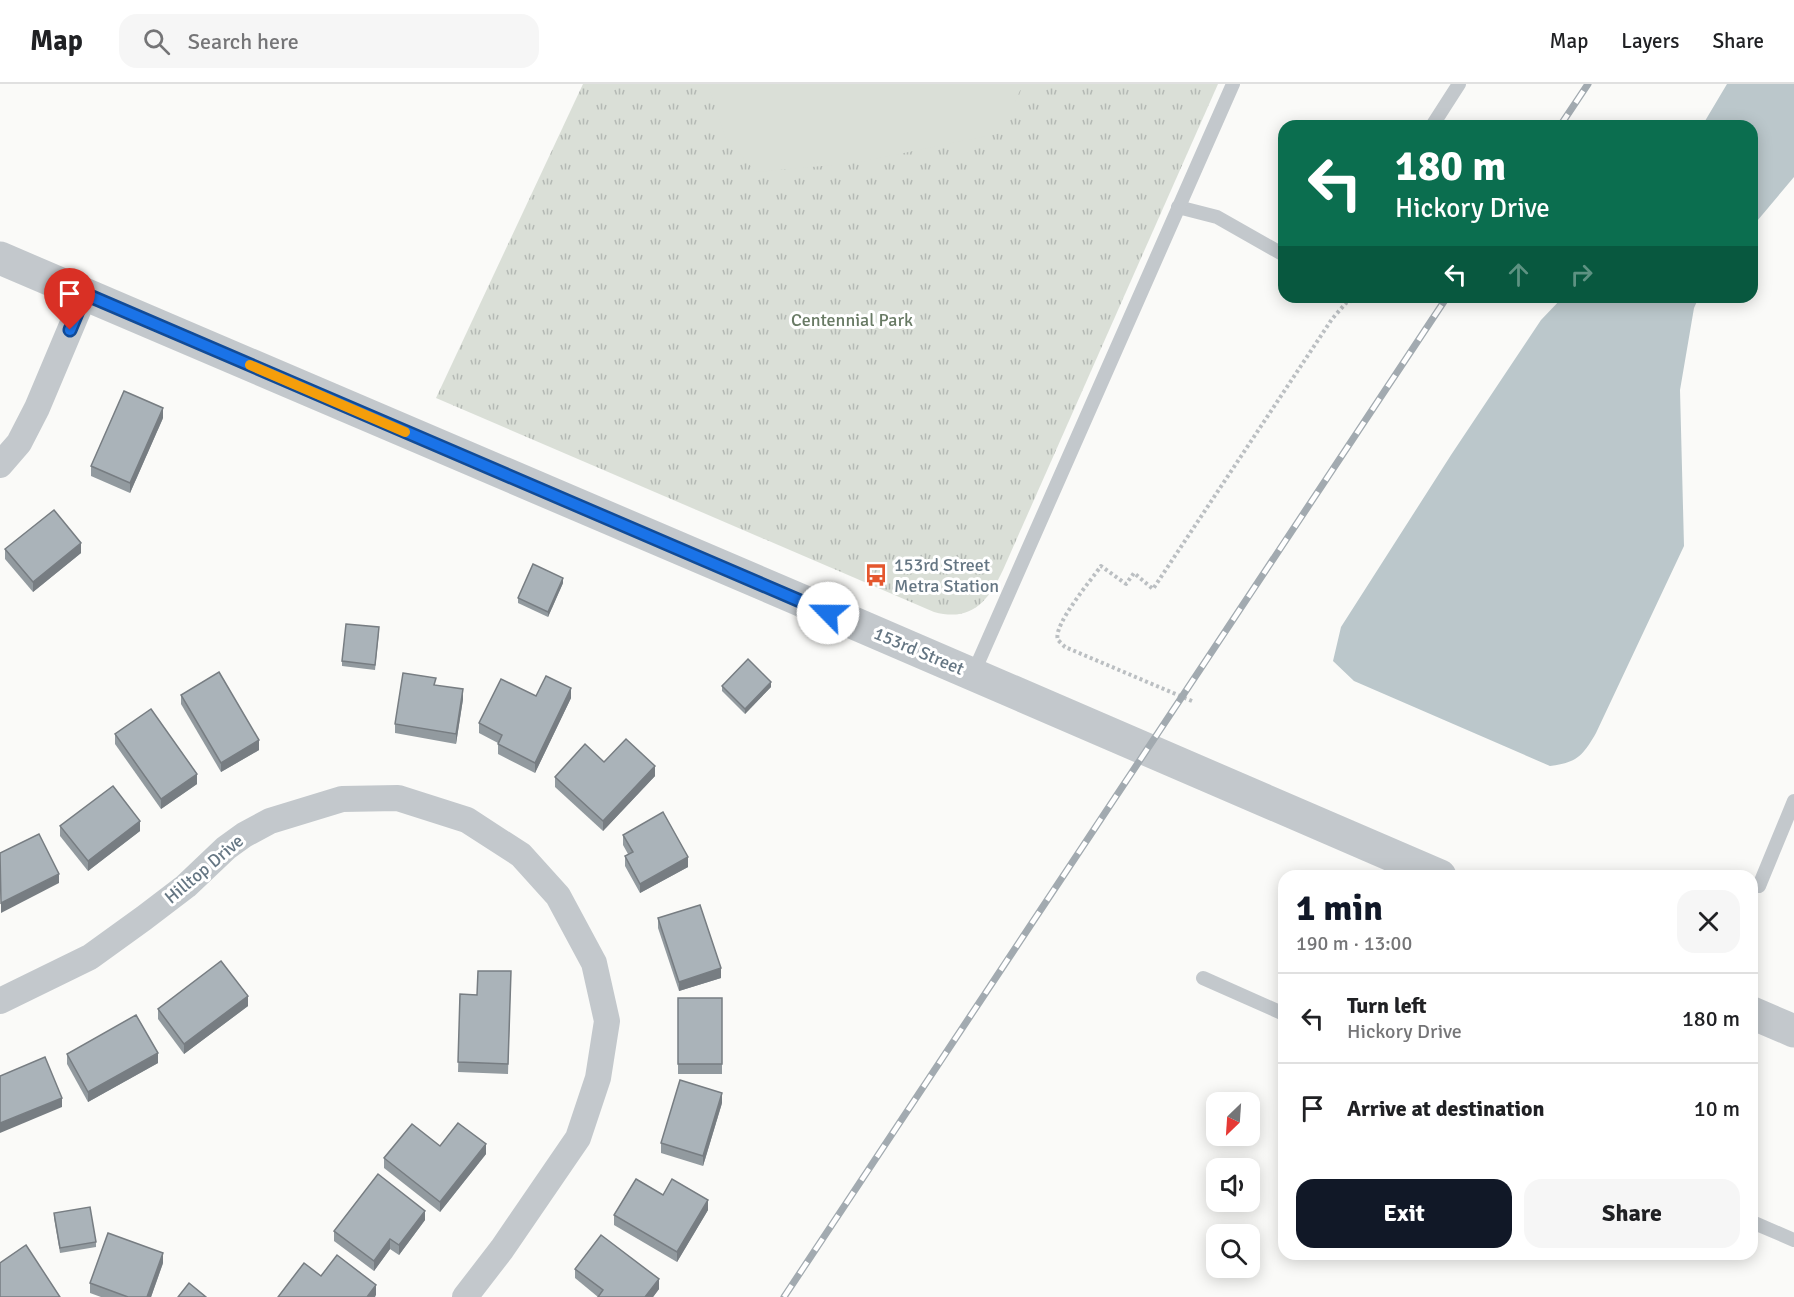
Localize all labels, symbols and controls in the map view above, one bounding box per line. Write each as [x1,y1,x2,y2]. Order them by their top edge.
search box [119,14,539,68]
text: Map [30,24,83,58]
icon: search [140,25,173,58]
text: Search here [188,28,299,55]
text: Map [1550,28,1588,54]
text: Layers [1621,28,1679,54]
text: Share [1712,28,1764,54]
text: 180 m [1395,141,1506,192]
icon: left [1296,144,1374,222]
text: Hickory Drive [1395,192,1550,225]
icon: left [1439,258,1472,291]
icon: ahead [1502,258,1535,291]
icon: right [1565,258,1598,291]
pin [44,268,95,330]
icon: arrive [53,277,86,310]
park label: Centennial Park [791,309,913,331]
place label: 153rd Street Metra Station [894,554,999,597]
bus stop icon: 153rd Street Metra Station [863,562,889,588]
position arrow [796,581,860,645]
street label: 153rd Street [871,622,967,680]
street label: Hilltop Drive [160,830,248,908]
text: 1 min [1296,886,1383,931]
button: close [1677,890,1740,953]
text: 190 m · 13:00 [1296,931,1412,956]
text: Turn left [1347,992,1427,1019]
icon: left [1296,1002,1329,1035]
text: 180 m [1682,1005,1740,1032]
text: Hickory Drive [1347,1019,1462,1044]
north arrow [1206,1092,1260,1146]
map controls [1206,1092,1260,1278]
icon: arrive [1296,1092,1329,1125]
text: Arrive at destination [1347,1095,1544,1122]
text: 10 m [1694,1095,1740,1122]
button: sound [1206,1158,1260,1212]
button: Exit [1296,1179,1512,1248]
button: Share [1524,1179,1740,1248]
button: search [1206,1224,1260,1278]

